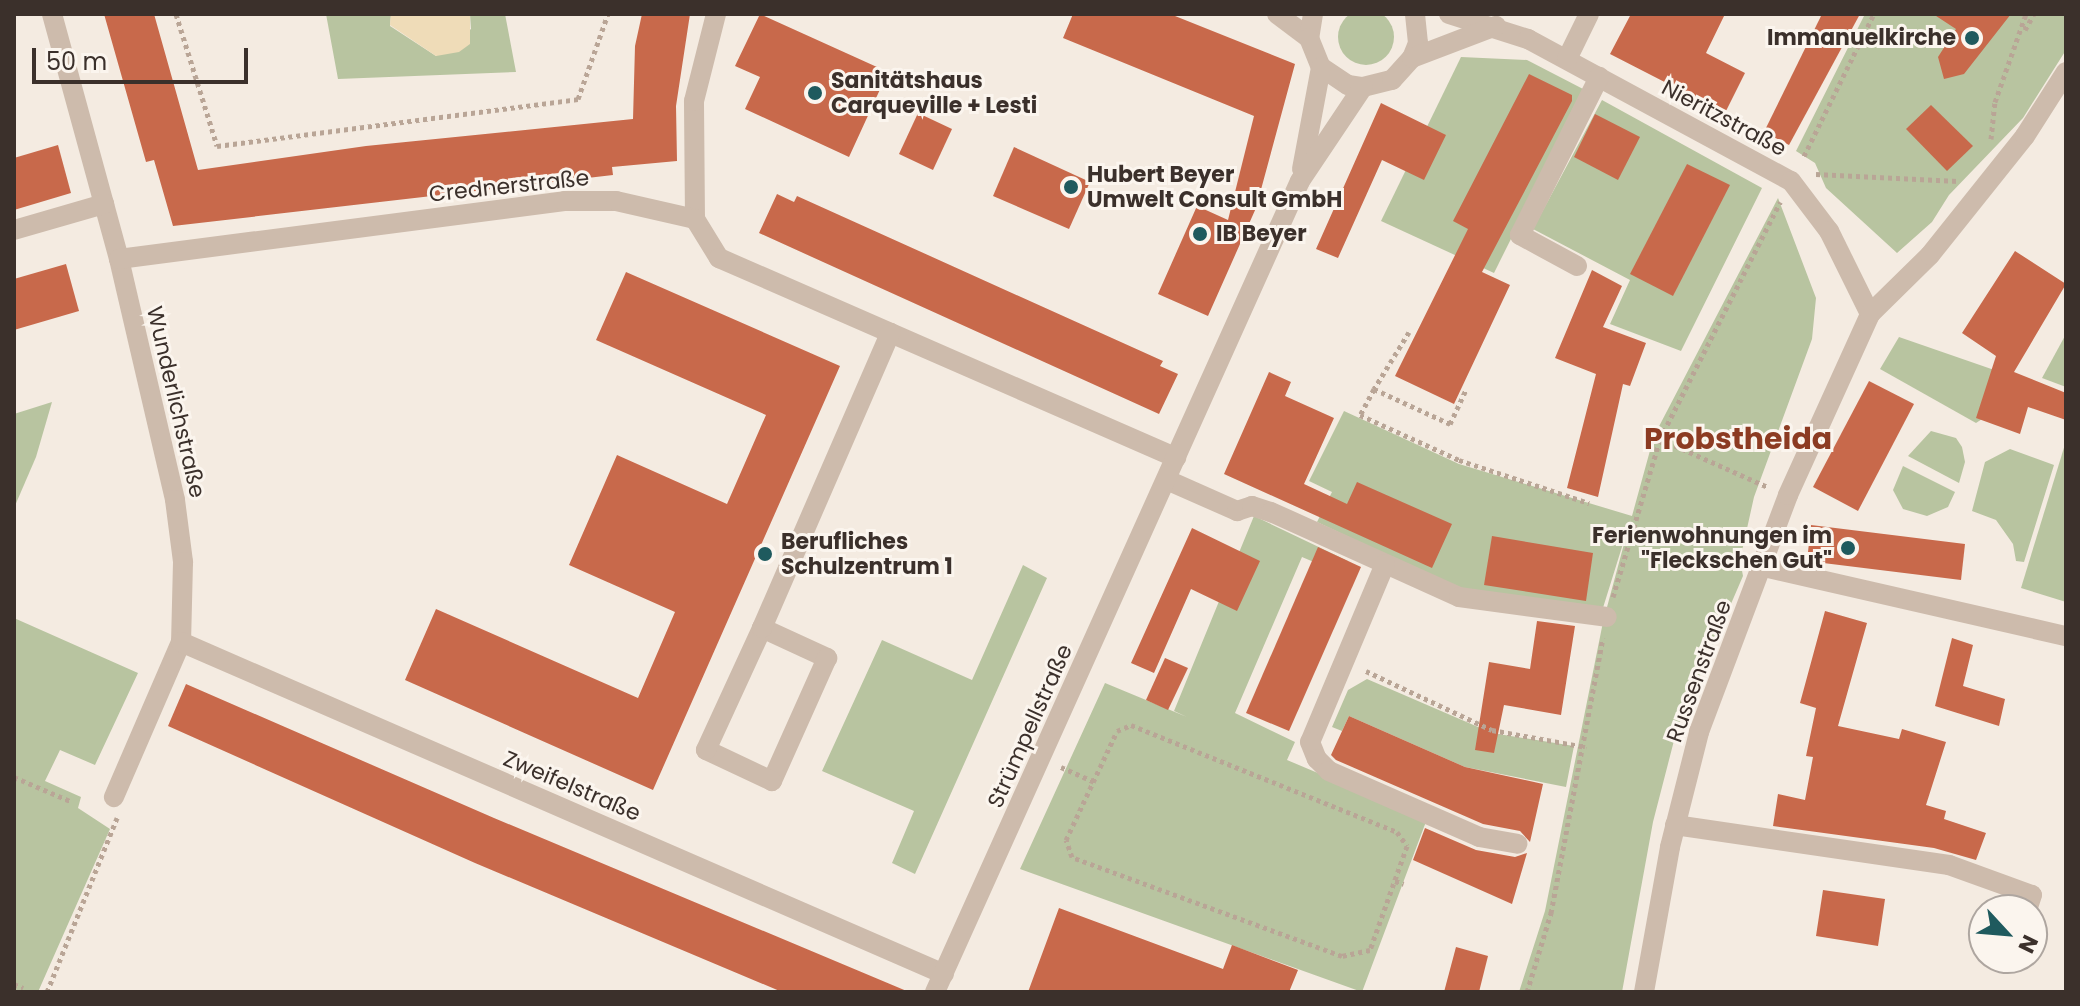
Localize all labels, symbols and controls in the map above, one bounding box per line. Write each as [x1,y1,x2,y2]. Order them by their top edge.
place label: Immanuelkirche [1767,25,1956,51]
marker: Immanuelkirche [1963,29,1981,47]
scale bar [36,32,252,82]
text: 50 m [46,45,107,78]
place label: Sanitätshaus Carqueville + Lesti [831,67,1037,118]
street label: Nieritzstraße [1657,74,1791,162]
marker: Sanitätshaus Carqueville + Lesti [806,84,824,102]
place label: Hubert Beyer Umwelt Consult GmbH [1087,161,1342,212]
street label: Crednerstraße [428,164,590,208]
marker: Hubert Beyer Umwelt Consult GmbH [1062,178,1080,196]
place label: IB Beyer [1216,221,1307,247]
marker: IB Beyer [1191,225,1209,243]
street label: Wunderlichstraße [141,304,211,500]
district label: Probstheida [1644,421,1832,457]
place label: Ferienwohnungen im "Fleckschen Gut" [1592,522,1832,574]
place label: Berufliches Schulzentrum 1 [781,528,953,580]
marker: Ferienwohnungen im "Fleckschen Gut" [1839,539,1857,557]
marker: Berufliches Schulzentrum 1 [756,545,774,563]
street label: Russenstraße [1661,596,1737,746]
street label: Strümpellstraße [982,640,1078,812]
street label: Zweifelstraße [499,745,645,827]
north arrow [1968,894,2048,974]
text: N [2011,930,2046,958]

